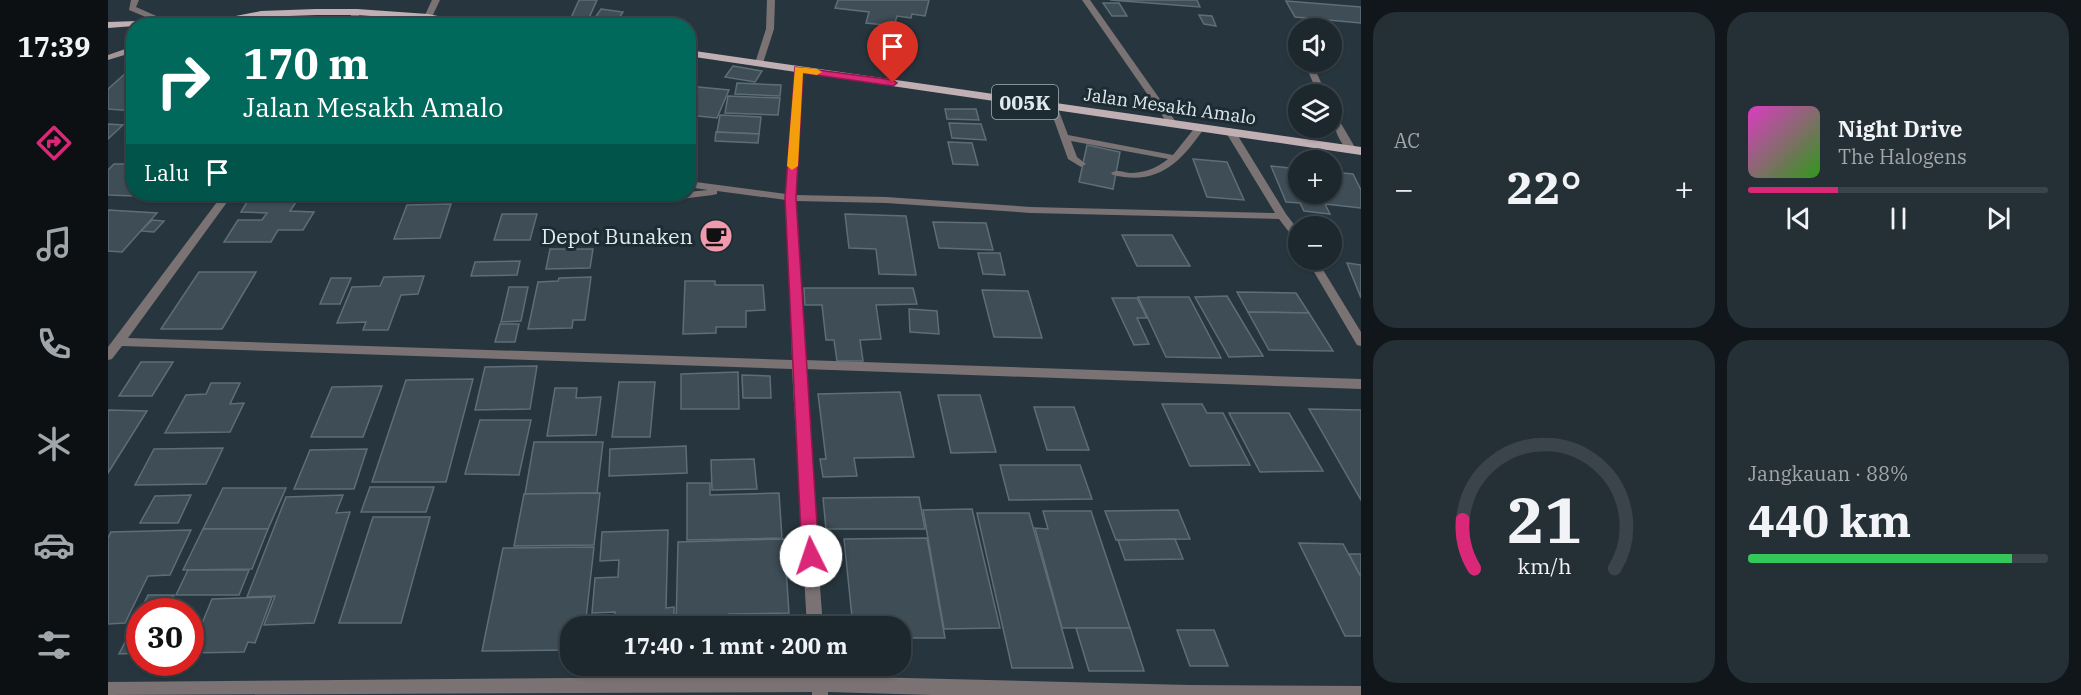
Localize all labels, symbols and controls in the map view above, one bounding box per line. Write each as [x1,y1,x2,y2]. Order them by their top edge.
map controls [1288,18,1342,270]
button: sound [1288,18,1342,72]
pin [867,21,918,83]
text: 17:39 [18,29,90,64]
icon: arrive [876,30,909,63]
text: 170 m [243,36,369,91]
icon: right [144,42,222,120]
street label: Jalan Mesakh Amalo [1082,83,1258,129]
button: layers [1288,84,1342,138]
road number: 005K [992,85,1058,119]
text: Jalan Mesakh Amalo [243,89,503,124]
text: Night Drive [1838,114,1963,143]
icon: directions [33,122,75,164]
text: AC [1394,127,1420,154]
text: The Halogens [1838,143,1967,170]
button: + [1288,150,1342,204]
icon: arrive [201,156,234,189]
text: Lalu [144,158,189,187]
text: 22° [1506,158,1582,216]
text: − [1394,167,1414,210]
text: + [1674,167,1694,210]
icon: previous [1782,202,1815,235]
icon: pause [1882,202,1915,235]
icon: next [1982,202,2015,235]
button: − [1288,216,1342,270]
cafe icon: Depot Bunaken [698,218,734,254]
place label: Depot Bunaken [541,222,693,250]
icon: music [33,223,75,265]
icon: phone [33,323,75,365]
icon: climate [33,423,75,465]
text: Jangkauan · 88% [1748,460,1908,487]
text: 21 [1507,479,1581,560]
text: 440 km [1748,491,1911,549]
icon: car [33,524,75,566]
position arrow [779,524,843,588]
text: km/h [1517,552,1571,580]
speed limit sign: 30 [126,598,204,676]
icon: filters [33,624,75,666]
text: 17:40 · 1 mnt · 200 m [623,631,848,660]

